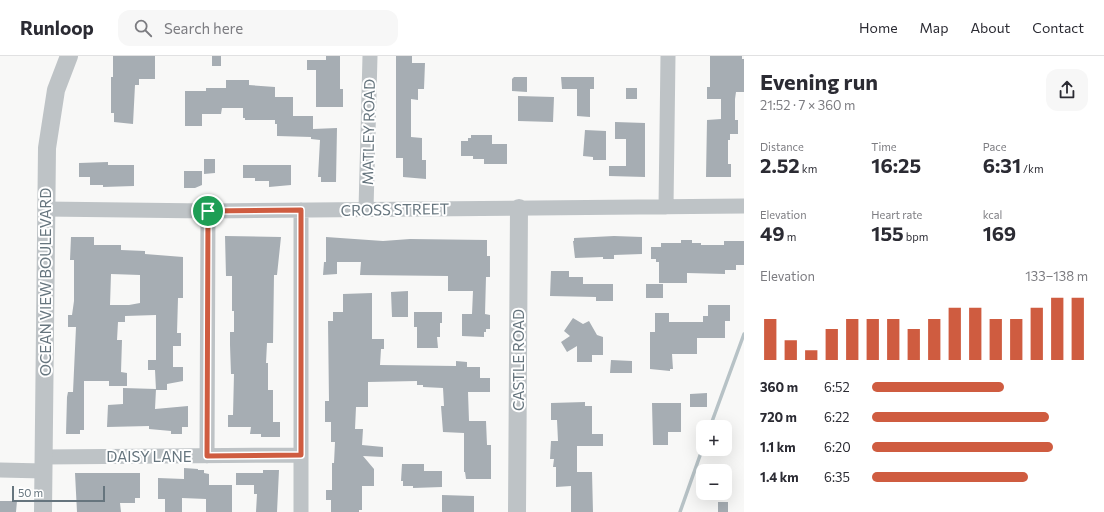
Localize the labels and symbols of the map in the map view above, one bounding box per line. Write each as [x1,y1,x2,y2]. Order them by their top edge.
street label: MATLEY ROAD [358,79,378,185]
street label: OCEAN VIEW BOULEVARD [36,188,54,376]
pin [191,194,225,228]
street label: CROSS STREET [341,199,450,219]
street label: CASTLE ROAD [509,309,527,411]
street label: DAISY LANE [106,447,192,465]
scale bar [12,484,105,503]

